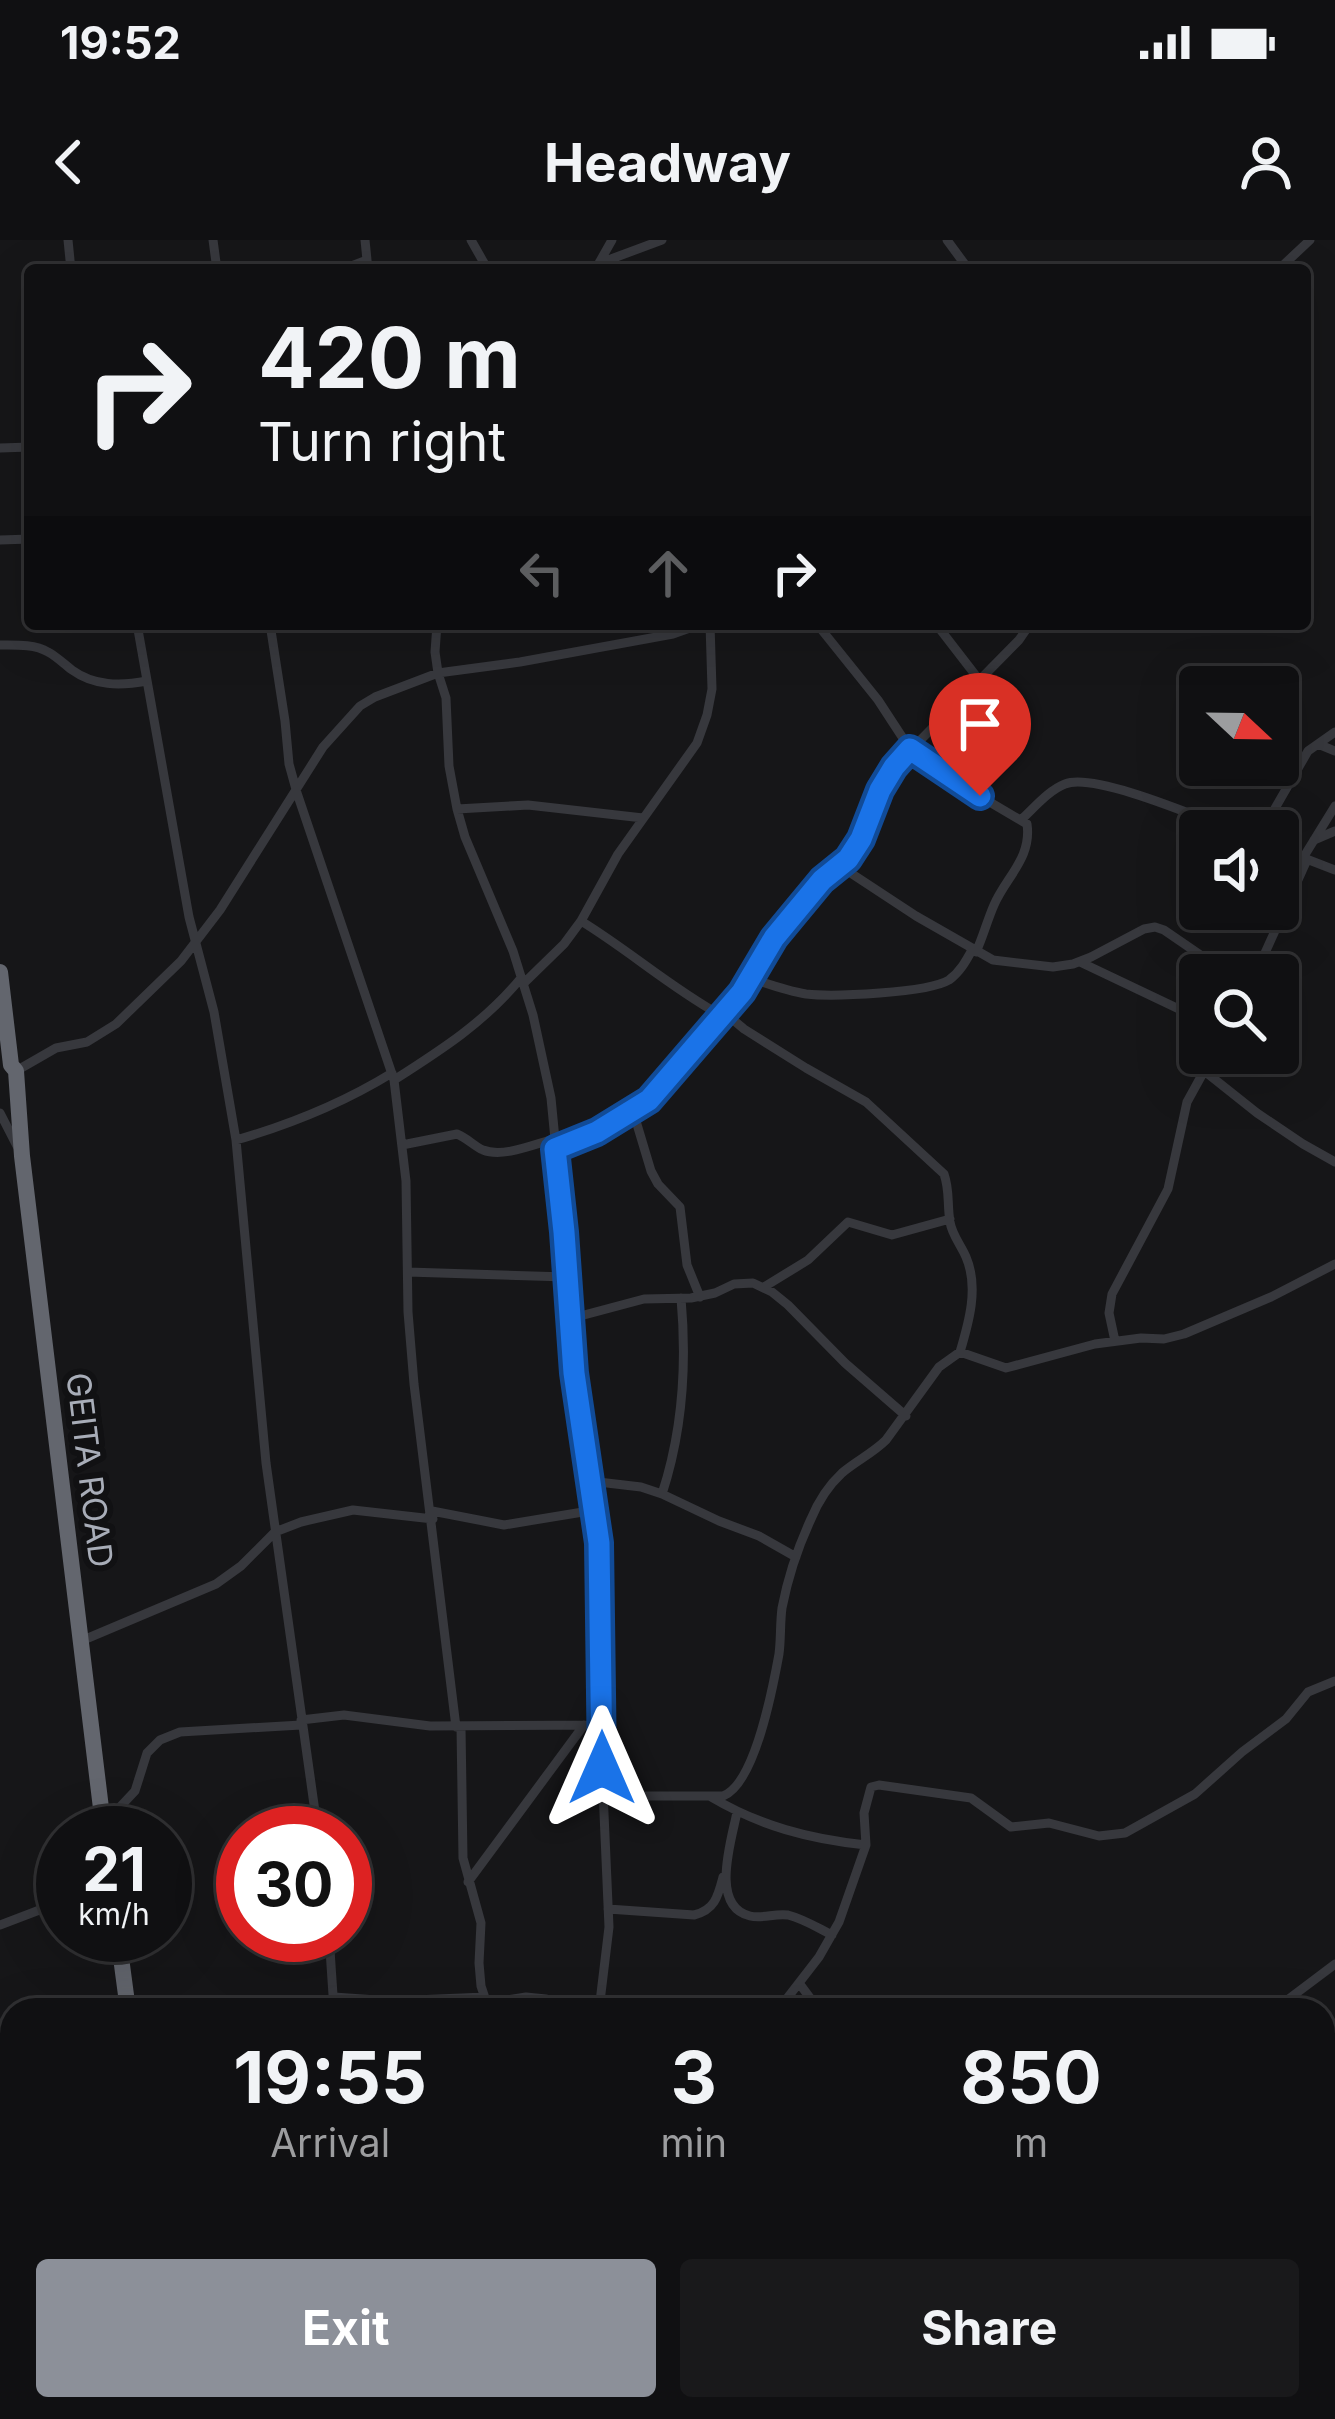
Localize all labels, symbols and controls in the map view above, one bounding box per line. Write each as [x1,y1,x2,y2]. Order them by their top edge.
text: 19:52 [60,15,181,70]
icon: back [36,129,102,195]
icon: person [1233,129,1299,195]
text: Headway [544,130,791,195]
text: 420 m [258,307,521,408]
icon: right [60,312,216,468]
text: Turn right [258,409,506,474]
icon: left [509,540,575,606]
icon: ahead [635,540,701,606]
icon: right [761,540,827,606]
north arrow [1179,666,1299,786]
map controls [1179,666,1299,1074]
pin [929,673,1031,796]
icon: arrive [947,691,1013,757]
button: sound [1179,810,1299,930]
button: search [1179,954,1299,1074]
street label: GEITA ROAD [58,1370,122,1570]
position arrow [539,1705,665,1831]
speed limit sign: 30 [216,1806,372,1962]
text: 21 [82,1833,146,1905]
text: km/h [78,1896,150,1932]
text: 19:55 [233,2033,427,2120]
text: 3 [670,2033,717,2120]
text: 850 [960,2033,1102,2120]
text: Arrival [270,2119,390,2166]
text: min [660,2119,727,2166]
text: m [1014,2119,1048,2166]
button: Exit [36,2259,656,2397]
button: Share [680,2259,1299,2397]

